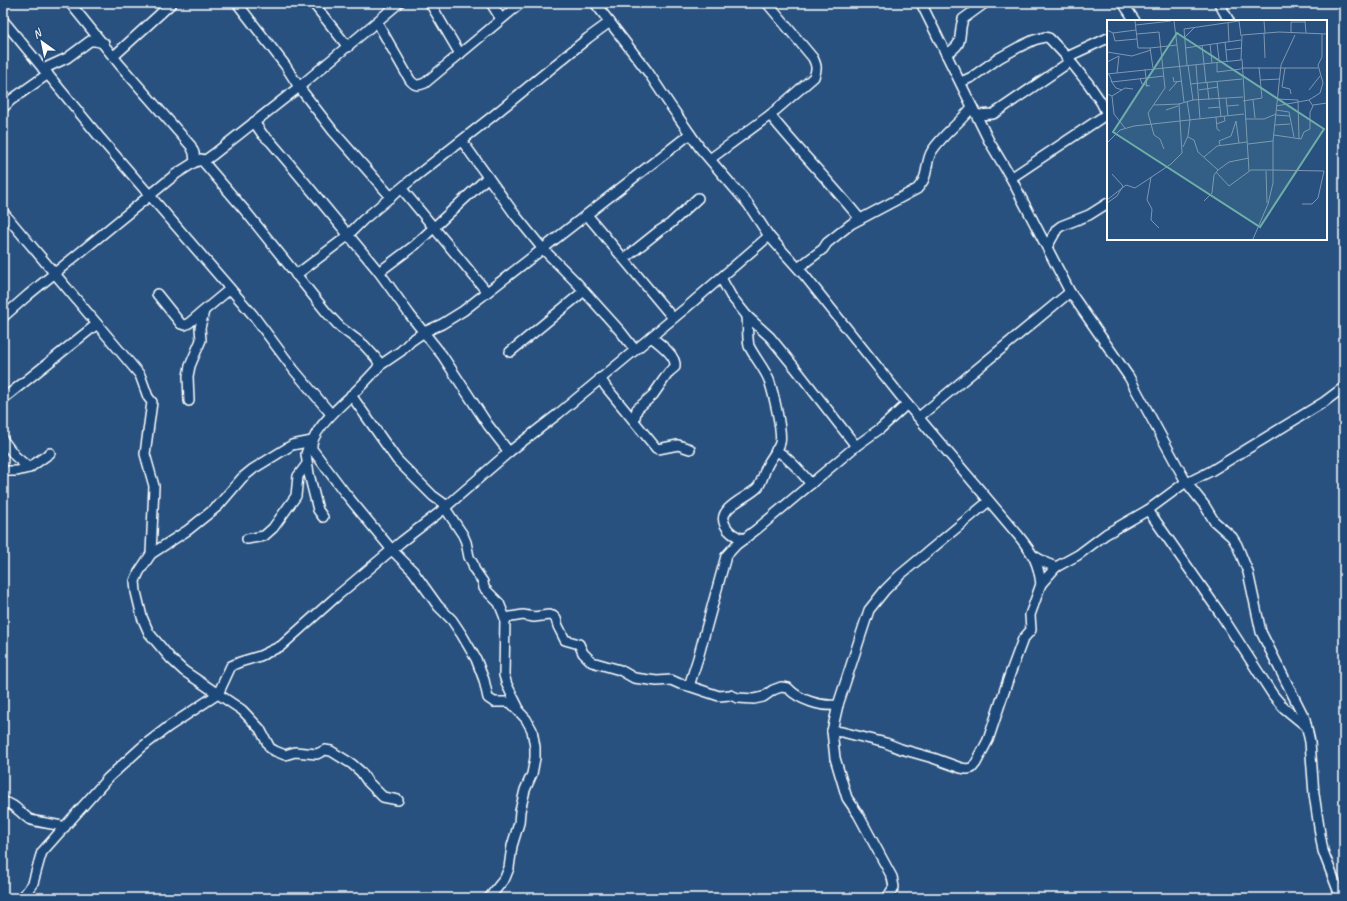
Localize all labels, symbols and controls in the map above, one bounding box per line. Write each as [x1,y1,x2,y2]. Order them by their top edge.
inset map [1107,20,1327,240]
north arrow [22,22,62,62]
text: N [30,25,45,41]

